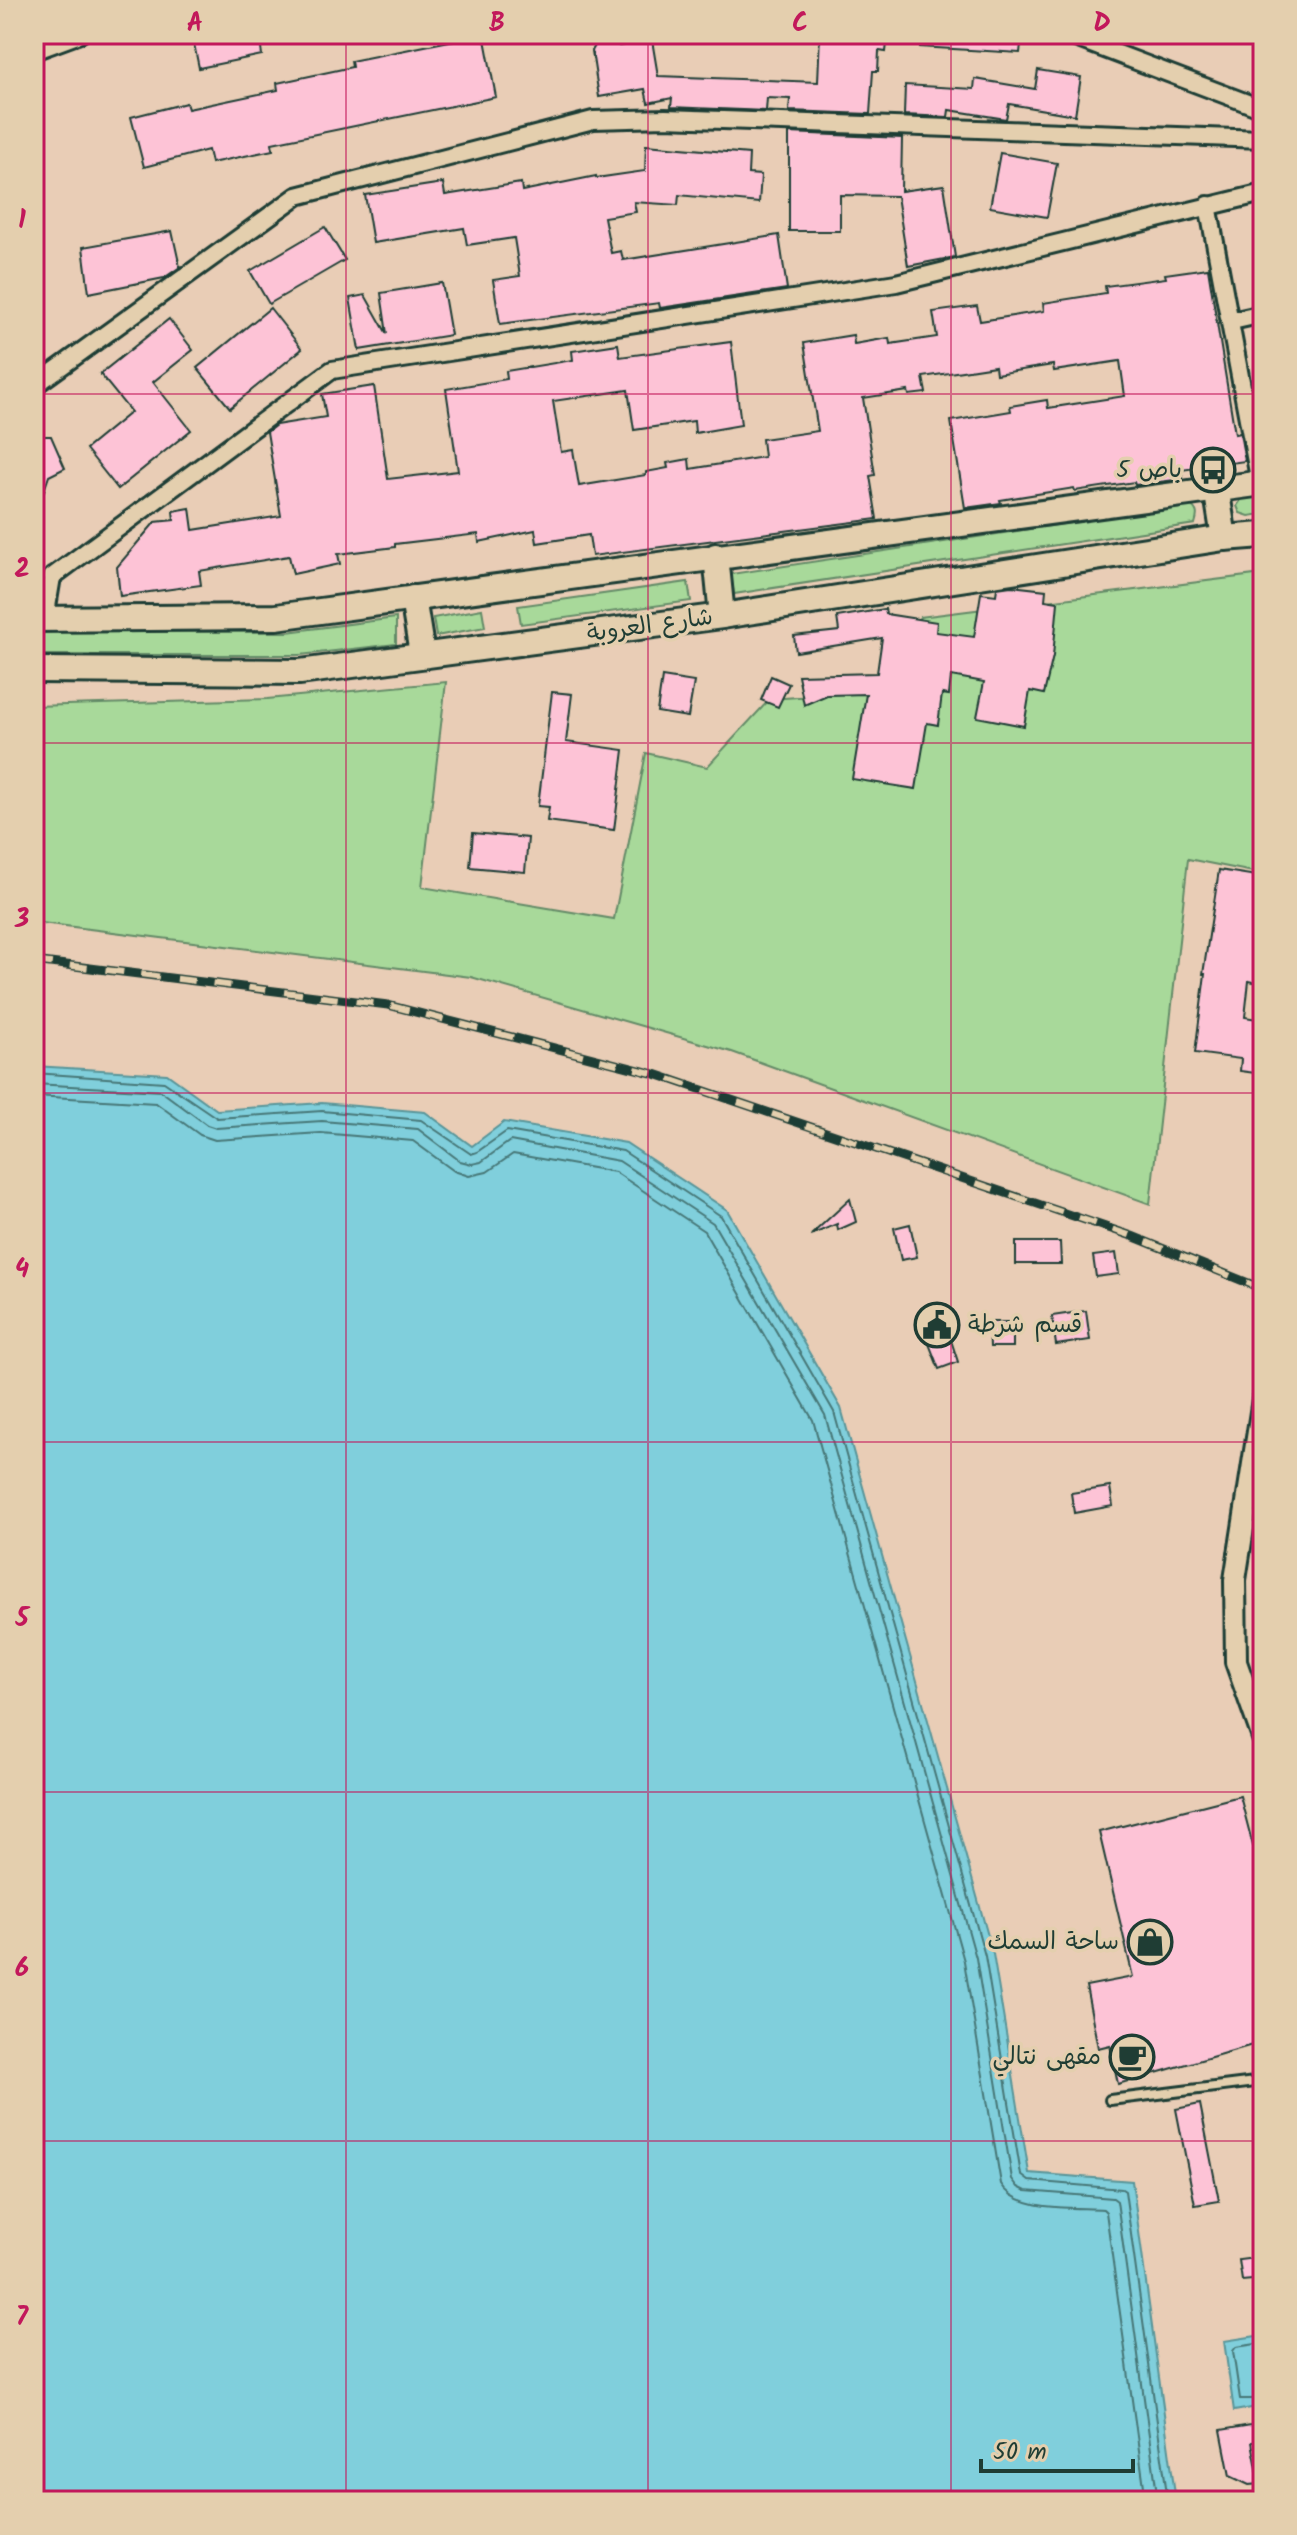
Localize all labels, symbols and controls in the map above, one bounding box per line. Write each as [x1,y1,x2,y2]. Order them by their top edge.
text: A [187,3,203,45]
text: B [489,3,505,45]
text: C [792,3,808,45]
text: D [1093,3,1111,45]
text: 1 [18,200,26,242]
bus stop icon: باص 5 [1189,446,1237,494]
place label: باص 5 [1116,451,1182,490]
text: 2 [14,549,30,591]
street label: شارع العروبة [584,598,716,654]
text: 3 [14,899,29,941]
text: 4 [15,1249,29,1291]
public building icon: قسم شرطة [913,1301,961,1349]
place label: قسم شرطة [968,1306,1082,1345]
text: 5 [14,1598,30,1640]
shop icon: ساحة السمك [1126,1918,1174,1966]
place label: ساحة السمك [987,1923,1119,1962]
text: 6 [15,1948,29,1990]
cafe icon: مقهى نتالي [1108,2033,1156,2081]
place label: مقهى نتالي [992,2038,1101,2077]
text: 7 [16,2297,29,2339]
scale bar [981,2423,1133,2473]
text: 50 m [993,2433,1047,2472]

